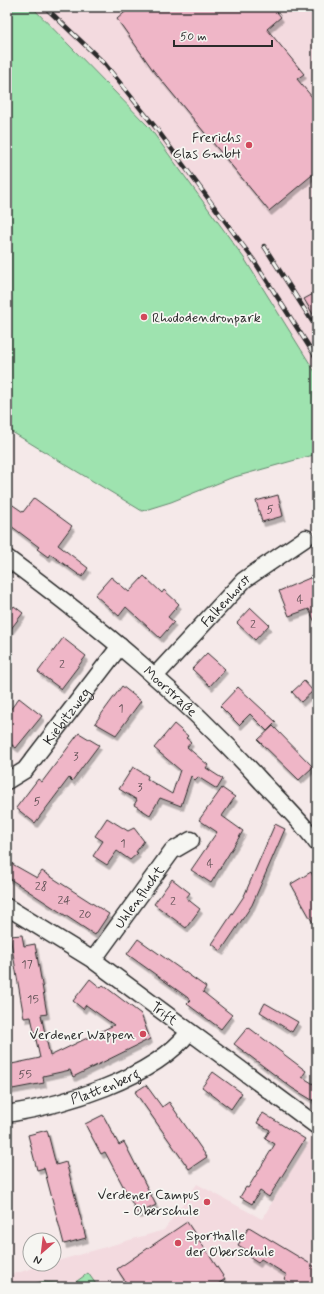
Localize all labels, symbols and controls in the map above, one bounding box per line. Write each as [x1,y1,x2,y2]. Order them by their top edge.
scale bar [174,22,272,48]
text: 50 m [180,29,207,45]
place label: Frerichs Glas GmbH [173,129,241,163]
marker: Frerichs Glas GmbH [244,140,254,150]
place label: Rhododendronpark [152,309,261,327]
marker: Rhododendronpark [139,312,149,322]
house number: 5 [266,502,274,518]
street label: Falkenhorst [197,570,254,631]
house number: 4 [297,592,304,608]
house number: 2 [250,617,256,633]
house number: 2 [59,657,65,673]
street label: Moorstraße [139,663,201,721]
street label: Kiebitzweg [39,684,96,749]
house number: 1 [118,701,124,717]
house number: 3 [73,749,79,765]
house number: 3 [137,780,143,796]
house number: 5 [33,794,41,810]
house number: 1 [120,836,126,852]
house number: 4 [207,856,214,872]
street label: Uhlenflucht [111,862,169,933]
house number: 28 [35,879,47,895]
house number: 24 [57,893,71,909]
house number: 2 [170,894,176,910]
house number: 20 [79,907,92,923]
house number: 17 [21,957,33,973]
house number: 15 [27,992,39,1008]
street label: Trift [147,998,181,1030]
place label: Verdener Wappen [30,1026,135,1044]
marker: Verdener Wappen [138,1029,148,1039]
street label: Plattenberg [68,1065,144,1109]
house number: 55 [18,1067,32,1083]
place label: Verdener Campus - Oberschule [97,1186,199,1220]
marker: Verdener Campus - Oberschule [202,1197,212,1207]
place label: Sporthalle der Oberschule [186,1227,274,1261]
north arrow [22,1232,62,1272]
marker: Sporthalle der Oberschule [173,1238,183,1248]
text: N [31,1252,44,1268]

